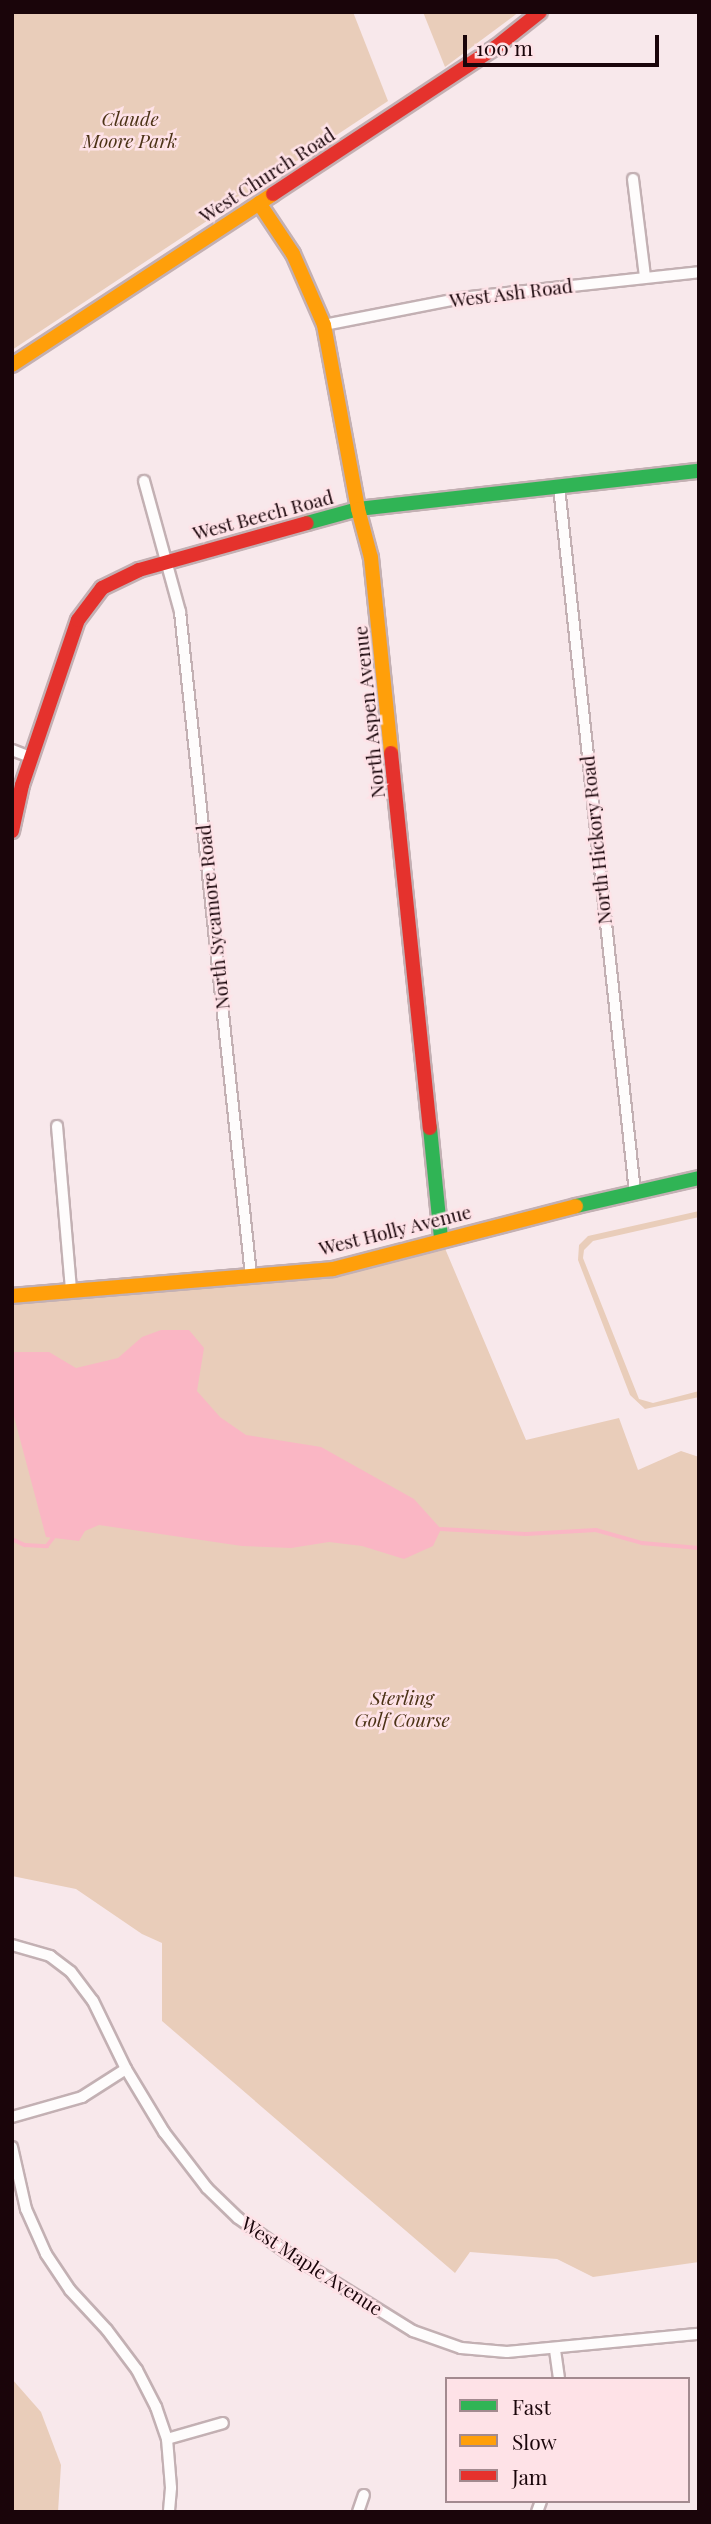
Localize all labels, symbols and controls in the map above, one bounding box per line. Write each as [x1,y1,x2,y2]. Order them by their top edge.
scale bar [466,21,662,65]
text: 100 m [476,33,533,61]
park label: Claude Moore Park [83,108,177,152]
street label: West Church Road [195,123,339,227]
street label: West Ash Road [448,274,574,312]
street label: West Beech Road [190,485,336,545]
street label: North Aspen Avenue [349,624,389,800]
street label: North Hickory Road [576,754,616,926]
street label: North Sycamore Road [192,823,234,1011]
street label: West Holly Avenue [316,1200,474,1260]
park label: Sterling Golf Course [354,1687,450,1731]
street label: West Maple Avenue [237,2212,387,2320]
legend [445,2377,690,2503]
text: Fast [512,2392,551,2420]
text: Slow [512,2427,557,2455]
text: Jam [512,2462,548,2490]

